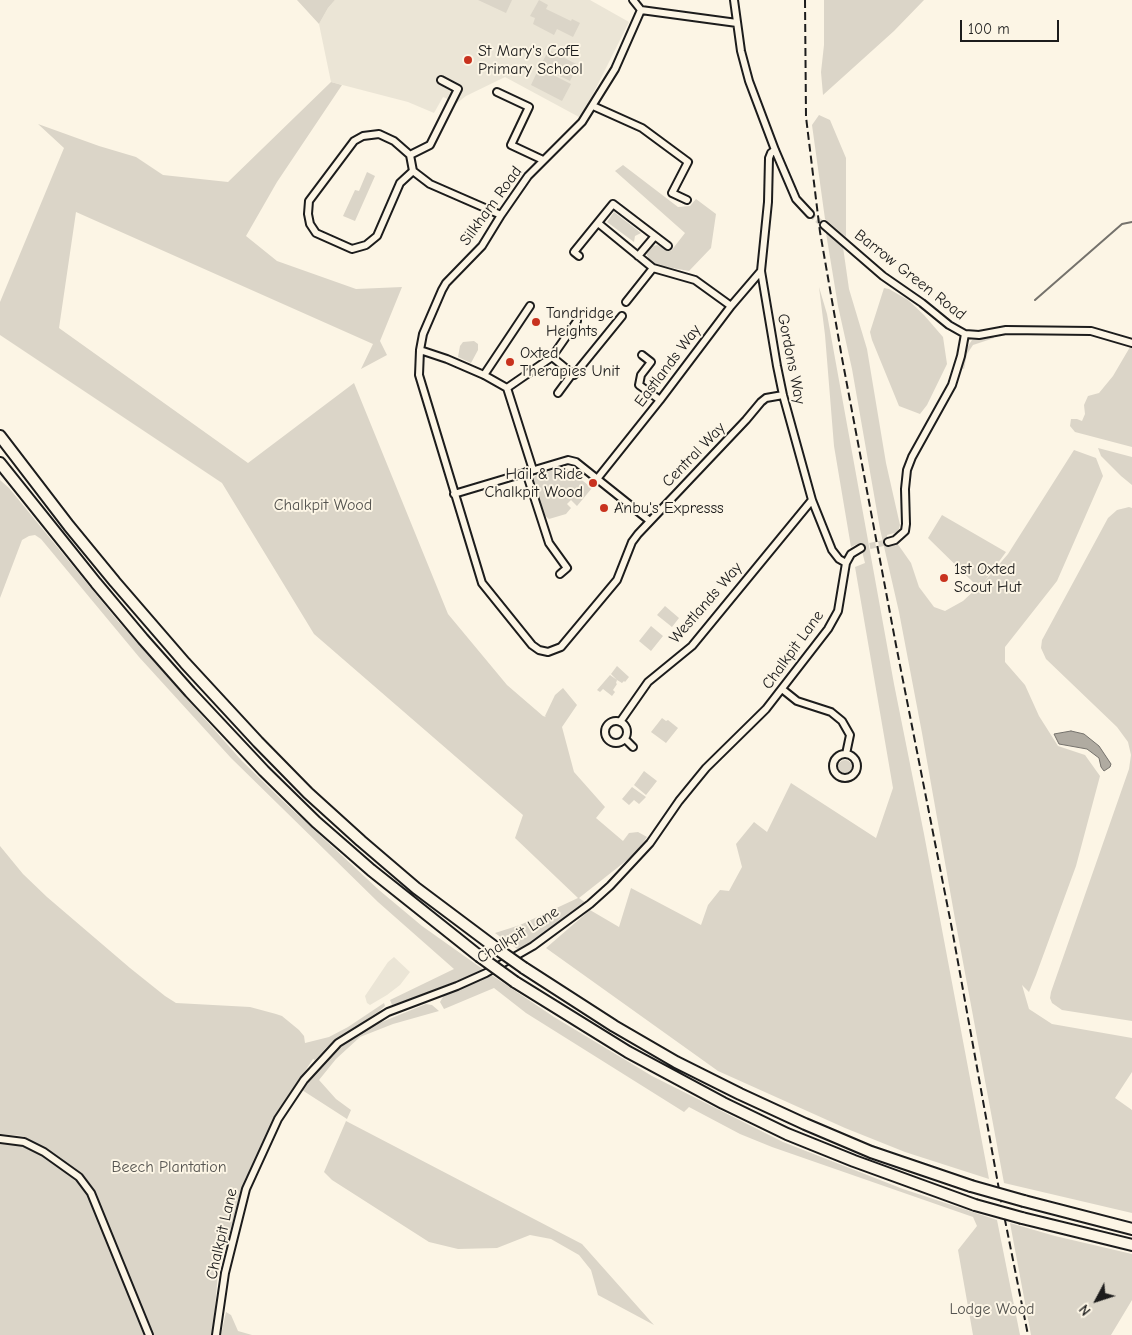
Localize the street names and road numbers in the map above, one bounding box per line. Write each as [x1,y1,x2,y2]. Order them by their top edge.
street label: Silkham Road [456,162,526,250]
street label: Barrow Green Road [850,226,970,324]
street label: Gordons Way [773,312,809,406]
street label: Eastlands Way [631,321,705,411]
street label: Central Way [658,419,730,491]
street label: Westlands Way [666,558,746,648]
street label: Chalkpit Lane [758,607,828,693]
street label: Chalkpit Lane [474,902,562,968]
street label: Chalkpit Lane [202,1187,242,1281]

